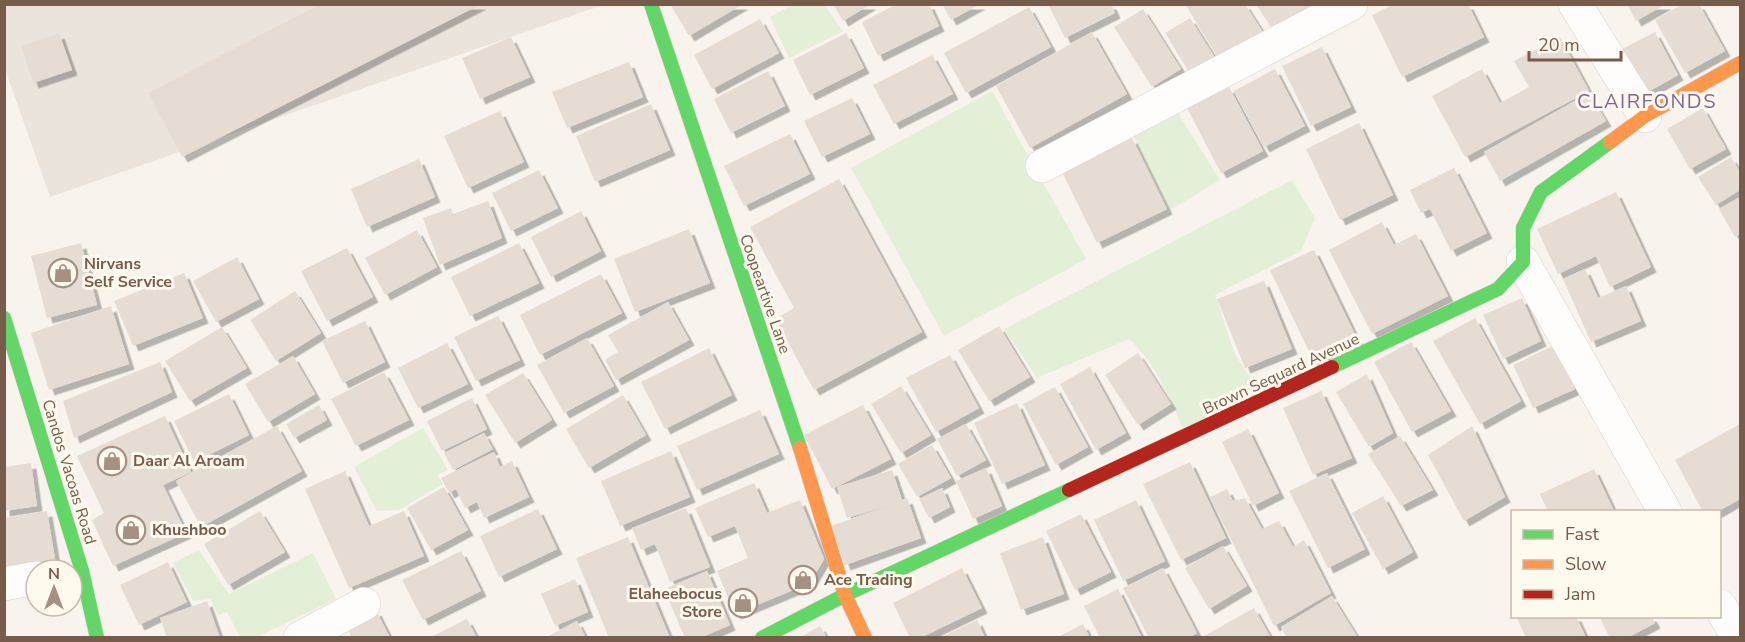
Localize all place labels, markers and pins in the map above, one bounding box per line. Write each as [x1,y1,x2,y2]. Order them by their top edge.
place label: Nirvans Self Service [84,253,172,293]
shop icon: Nirvans Self Service [47,257,79,289]
shop icon: Daar Al Aroam [96,445,128,477]
place label: Daar Al Aroam [133,450,245,472]
shop icon: Khushboo [115,514,147,546]
place label: Khushboo [152,519,226,541]
shop icon: Ace Trading [787,564,819,596]
place label: Ace Trading [824,569,913,591]
place label: Elaheebocus Store [628,583,722,623]
shop icon: Elaheebocus Store [727,587,759,619]

